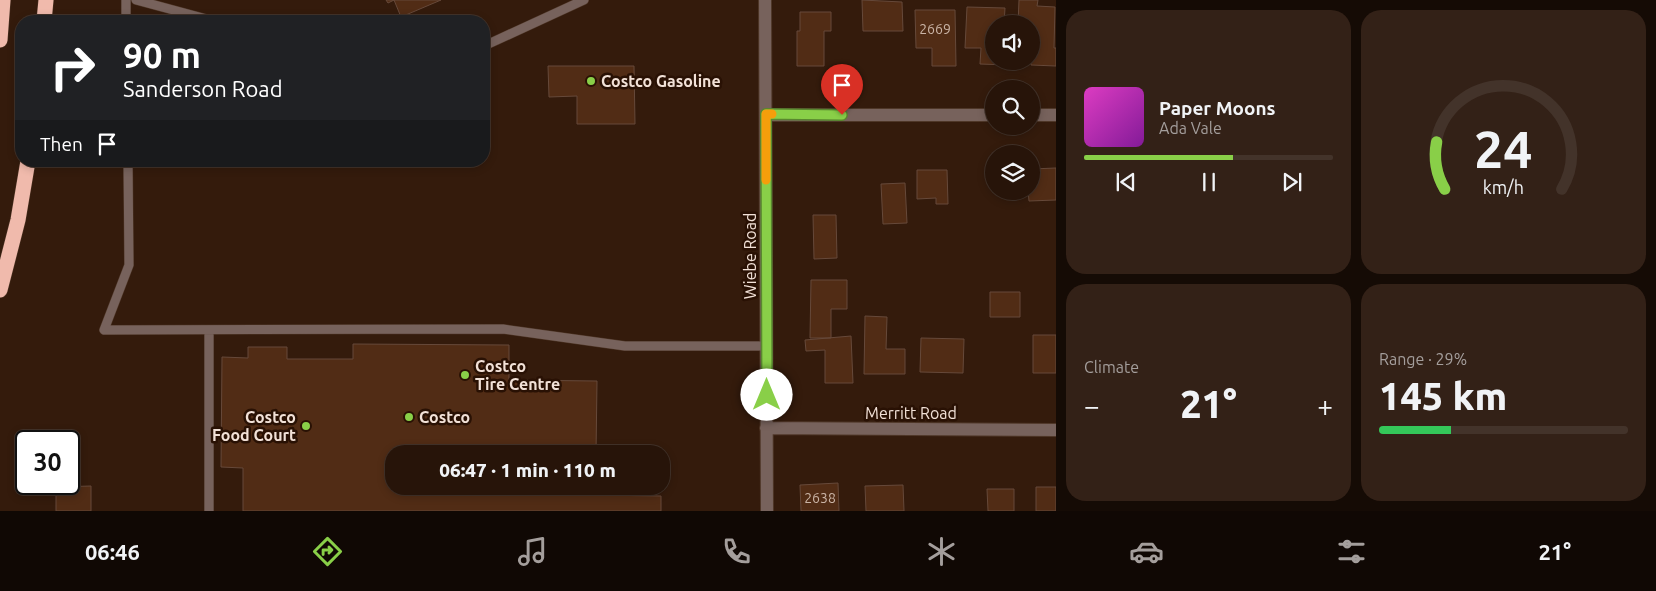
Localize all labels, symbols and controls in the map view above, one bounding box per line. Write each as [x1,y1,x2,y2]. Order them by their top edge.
map controls [985,15,1040,200]
button: sound [985,15,1040,70]
house number: 2669 [919,21,951,37]
icon: right [40,35,105,100]
text: 90 m [123,35,201,75]
pin [821,64,863,115]
icon: arrive [828,71,856,99]
place label: Costco Gasoline [601,72,721,90]
marker: Costco Gasoline [585,75,597,87]
text: Sanderson Road [123,76,283,101]
button: search [985,80,1040,135]
text: Paper Moons [1159,97,1276,119]
text: Ada Vale [1159,119,1222,137]
text: 24 [1474,120,1533,178]
icon: arrive [93,130,121,158]
text: Then [40,133,83,155]
button: layers [985,145,1040,200]
icon: previous [1112,168,1140,196]
icon: pause [1195,168,1223,196]
icon: next [1278,168,1306,196]
text: km/h [1483,177,1524,197]
street label: Wiebe Road [741,213,759,299]
text: Range · 29% [1379,350,1467,368]
place label: Costco Tire Centre [475,357,560,393]
text: Climate [1084,358,1139,376]
position arrow [740,368,792,420]
marker: Costco Tire Centre [459,369,471,381]
text: 145 km [1379,375,1507,417]
text: 21° [1180,383,1237,425]
text: − [1084,390,1100,421]
text: + [1317,390,1333,421]
street label: Merritt Road [865,404,957,422]
place label: Costco Food Court [212,408,296,444]
place label: Costco [419,408,470,426]
marker: Costco [403,411,415,423]
marker: Costco Food Court [300,420,312,432]
speed limit sign: 30 [15,430,80,495]
text: 06:47 · 1 min · 110 m [439,459,616,481]
house number: 2638 [804,490,836,506]
icon: directions [310,534,345,569]
icon: music [515,534,550,569]
icon: phone [719,534,754,569]
icon: climate [924,534,959,569]
icon: car [1129,534,1164,569]
icon: filters [1334,534,1369,569]
text: 06:46 [85,539,140,564]
text: 21° [1538,539,1571,564]

